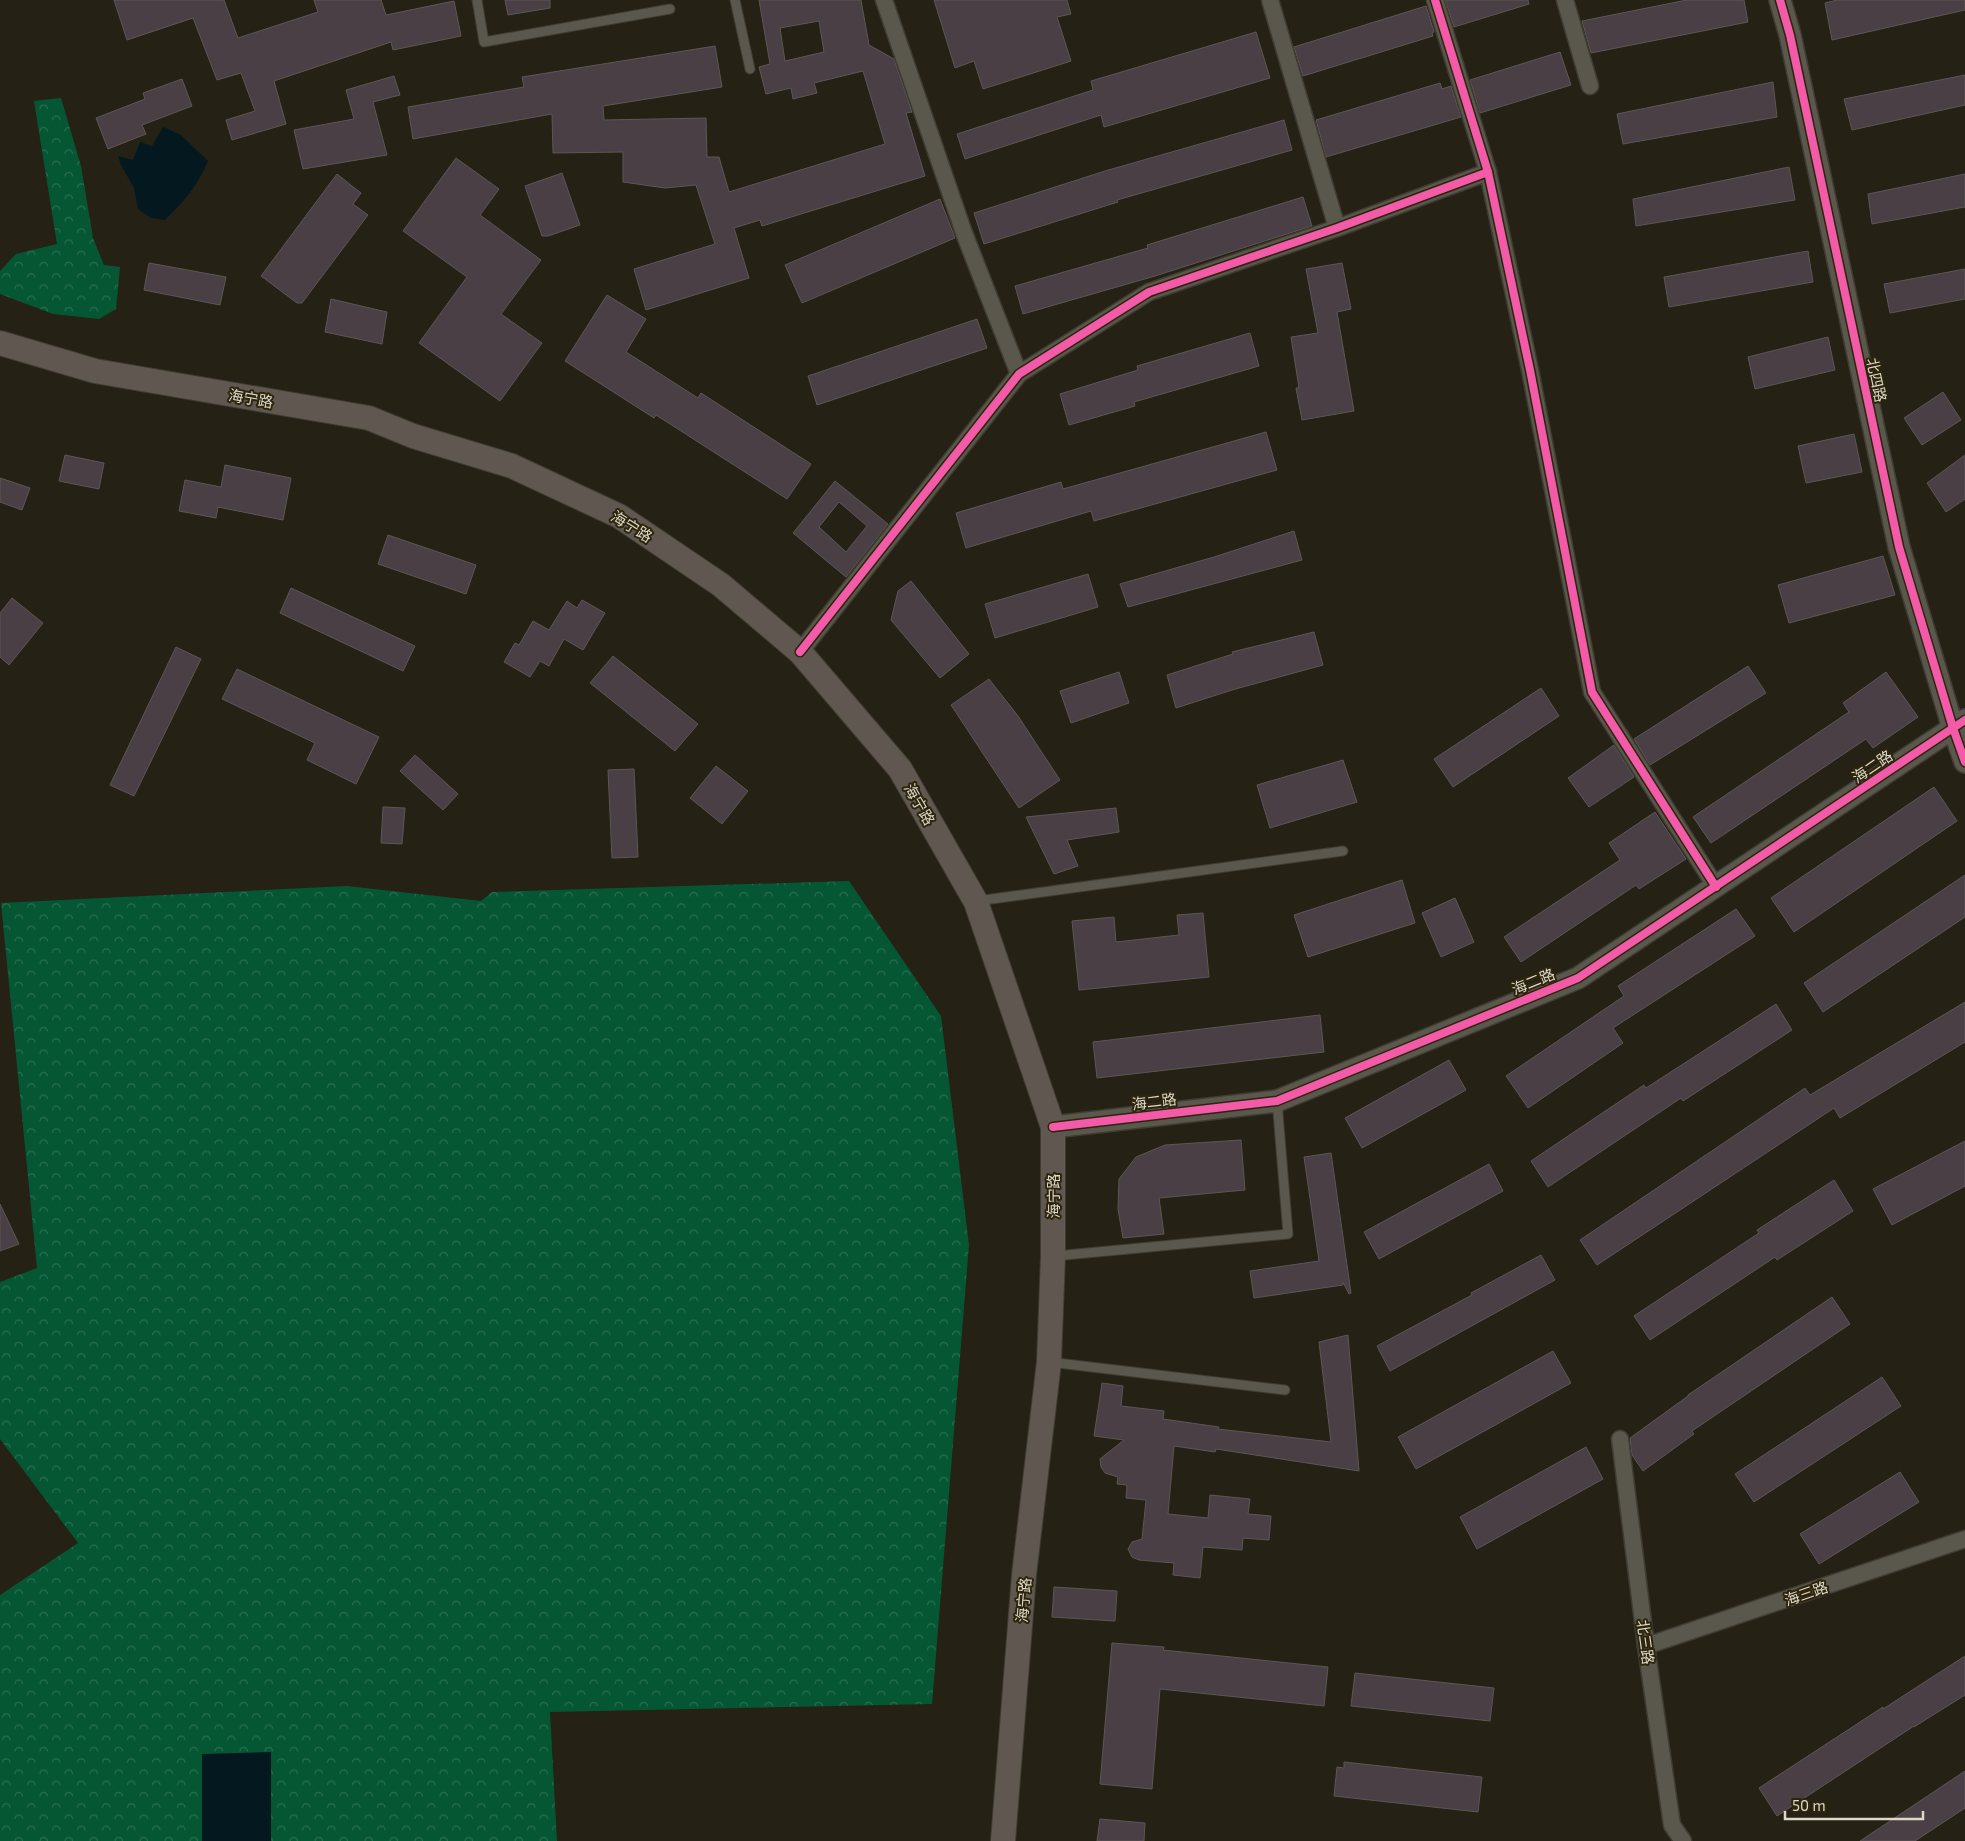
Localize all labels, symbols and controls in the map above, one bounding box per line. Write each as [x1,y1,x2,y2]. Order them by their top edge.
street label: 北四路 [1864,356,1890,404]
street label: 海宁路 [227,385,275,411]
street label: 海宁路 [608,506,656,546]
street label: 海二路 [1848,746,1896,786]
street label: 海宁路 [901,780,939,828]
street label: 海二路 [1509,964,1557,998]
street label: 海二路 [1131,1089,1177,1113]
street label: 海宁路 [1044,1173,1062,1219]
street label: 海宁路 [1012,1577,1034,1623]
street label: 海三路 [1782,1577,1830,1609]
street label: 北三路 [1634,1618,1658,1666]
scale bar [1785,1788,1922,1820]
text: 50 m [1792,1796,1826,1814]

